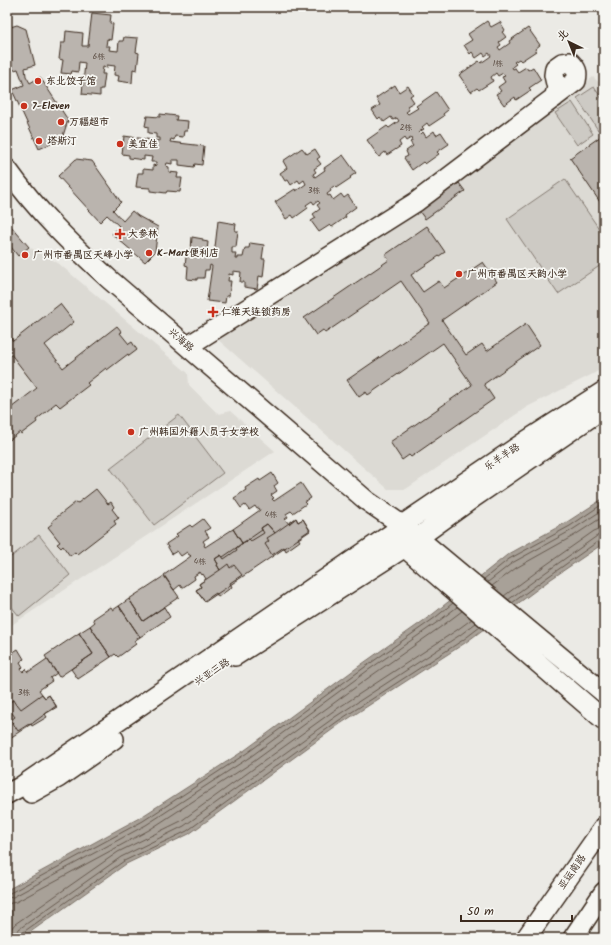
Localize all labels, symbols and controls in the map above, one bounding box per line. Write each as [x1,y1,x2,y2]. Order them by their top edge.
north arrow [549,22,589,62]
text: 北 [553,25,573,46]
house number: 6栋 [93,50,105,63]
house number: 1栋 [493,57,503,70]
place label: 东北饺子馆 [46,73,96,89]
marker: 东北饺子馆 [33,76,43,86]
place label: 7-Eleven [32,98,70,114]
marker: 7-Eleven [19,101,29,111]
place label: 万福超市 [69,114,109,130]
marker: 万福超市 [56,117,66,127]
house number: 2栋 [400,121,412,134]
place label: 塔斯汀 [47,133,77,149]
marker: 塔斯汀 [34,136,44,146]
place label: 美宜佳 [128,136,158,152]
marker: 美宜佳 [115,139,125,149]
house number: 3栋 [308,184,320,197]
place label: 大参林 [128,226,158,242]
marker: 大参林 [115,229,125,239]
place label: K-Mart便利店 [157,245,219,261]
place label: 广州市番禺区天峰小学 [33,247,133,263]
marker: K-Mart便利店 [144,248,154,258]
marker: 广州市番禺区天峰小学 [20,250,30,260]
place label: 广州市番禺区天韵小学 [467,266,567,282]
marker: 广州市番禺区天韵小学 [454,269,464,279]
place label: 仁维天连锁药房 [221,304,291,320]
marker: 仁维天连锁药房 [208,307,218,317]
street label: 兴海路 [164,324,198,356]
place label: 广州韩国外籍人员子女学校 [139,424,259,440]
marker: 广州韩国外籍人员子女学校 [126,427,136,437]
street label: 乐羊羊路 [481,439,523,475]
house number: 4栋 [265,508,277,521]
house number: 4栋 [194,555,206,568]
street label: 兴亚三路 [191,654,233,690]
house number: 3栋 [18,686,30,699]
street label: 亚运南路 [554,851,590,893]
scale bar [461,897,572,923]
text: 50 m [467,902,494,921]

